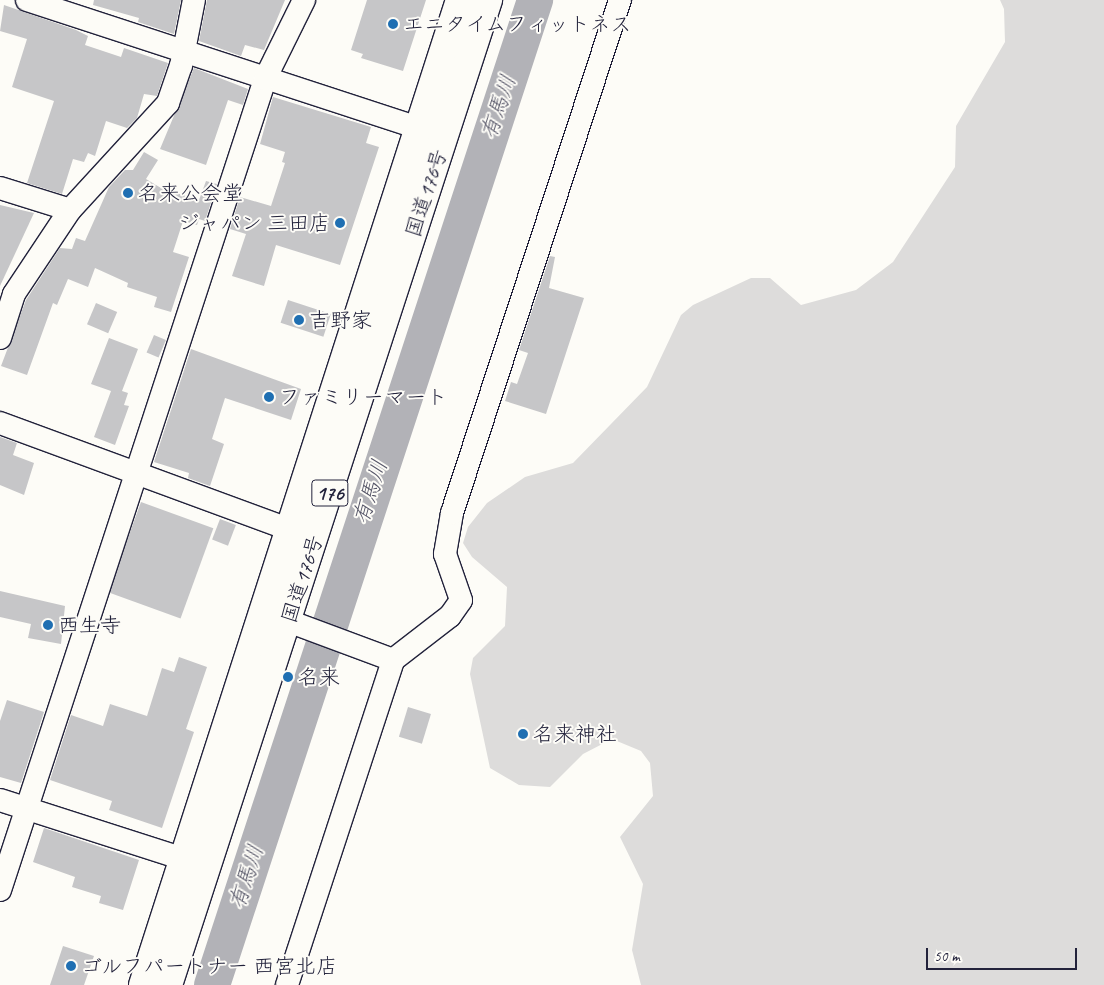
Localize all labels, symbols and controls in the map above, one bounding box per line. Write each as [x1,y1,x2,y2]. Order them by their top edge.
place label: エニタイムフィットネス [403,11,634,37]
marker: エニタイムフィットネス [387,18,399,30]
water label: 有馬川 [476,72,522,142]
street label: 国道176号 [400,146,452,240]
place label: 名来公会堂 [138,180,243,206]
marker: 名来公会堂 [122,187,134,199]
place label: ジャパン 三田店 [178,210,330,236]
marker: ジャパン 三田店 [334,217,346,229]
place label: 吉野家 [309,307,372,333]
marker: 吉野家 [293,314,305,326]
place label: ファミリーマート [279,384,447,410]
marker: ファミリーマート [263,391,275,403]
water label: 有馬川 [348,457,394,527]
road number: 176 [311,476,349,510]
street label: 国道176号 [276,532,328,626]
place label: 西生寺 [58,612,121,638]
marker: 西生寺 [42,619,54,631]
place label: 名来 [298,664,340,690]
marker: 名来 [282,671,294,683]
place label: 名来神社 [533,721,617,747]
marker: 名来神社 [517,728,529,740]
water label: 有馬川 [224,842,270,912]
scale bar [929,938,1080,970]
text: 50 m [934,947,960,966]
place label: ゴルフパートナー 西宮北店 [81,953,338,979]
marker: ゴルフパートナー 西宮北店 [65,960,77,972]

